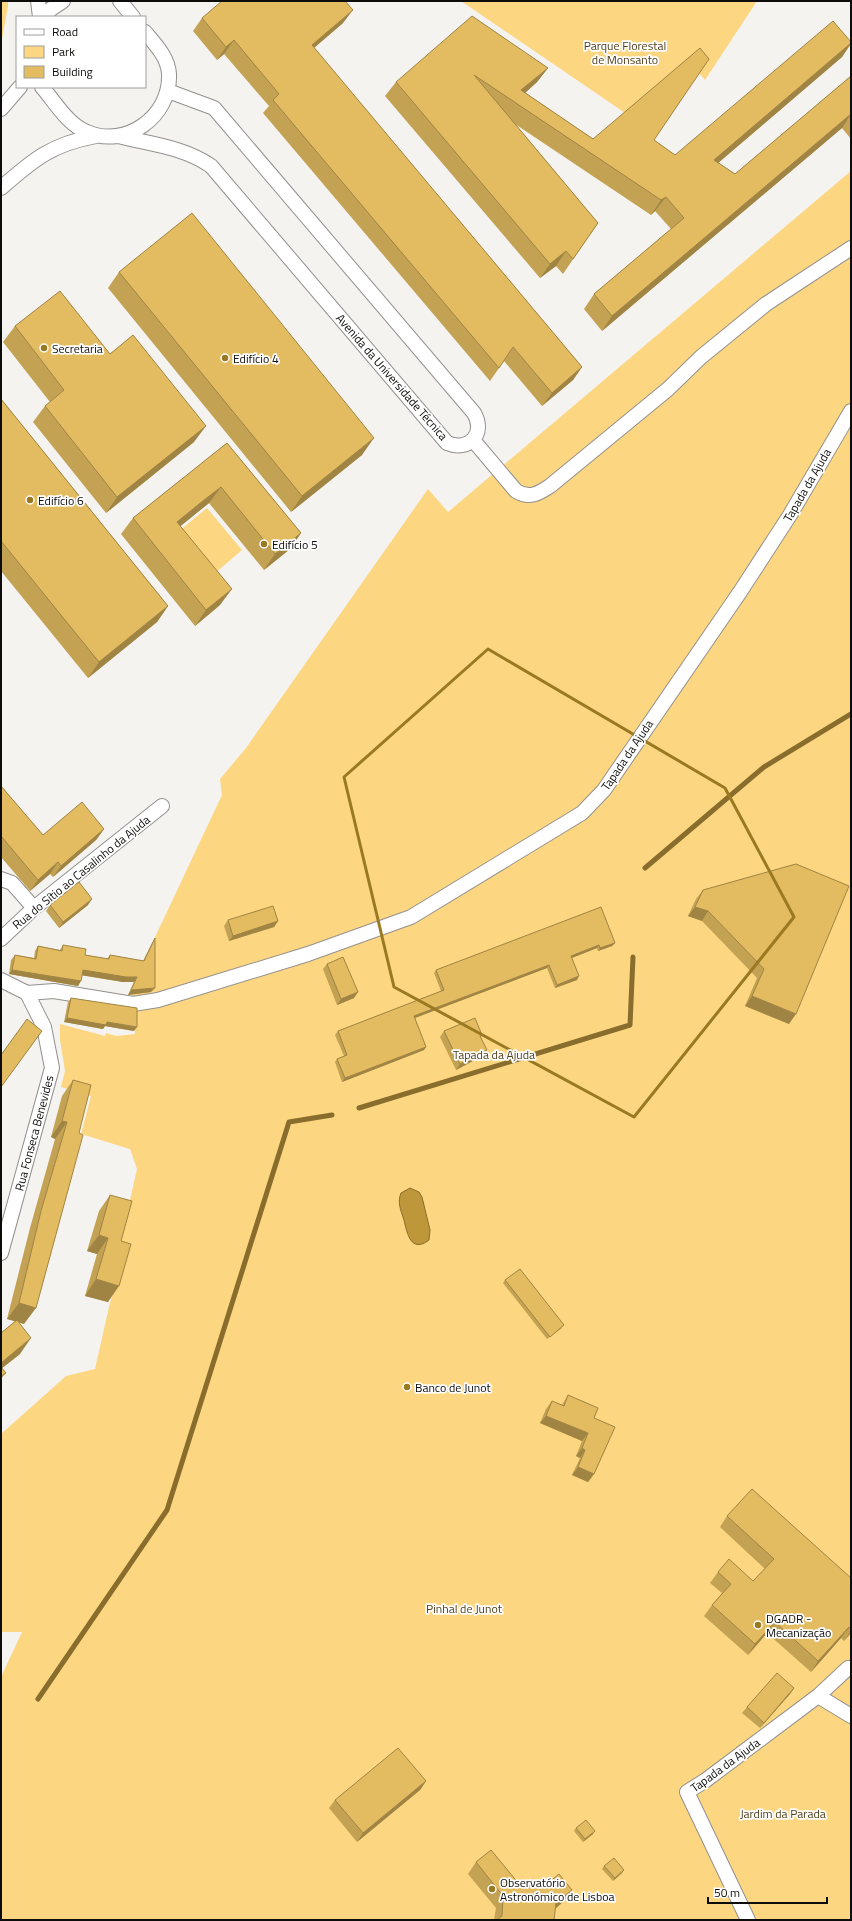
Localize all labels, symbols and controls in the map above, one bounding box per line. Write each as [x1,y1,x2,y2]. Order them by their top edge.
legend [16,16,146,88]
text: Road [52,22,78,41]
park label: Parque Florestal de Monsanto [584,36,666,69]
text: Park [52,42,75,61]
text: Building [52,62,93,81]
street label: Avenida da Universidade Técnica [331,309,453,445]
place label: Secretaria [52,339,103,358]
marker: Secretaria [39,343,49,353]
place label: Edifício 4 [233,349,279,368]
marker: Edifício 4 [220,353,230,363]
street label: Tapada da Ajuda [778,445,836,525]
place label: Edifício 6 [38,491,84,510]
marker: Edifício 6 [25,495,35,505]
place label: Edifício 5 [272,535,318,554]
marker: Edifício 5 [259,539,269,549]
street label: Tapada da Ajuda [596,716,658,794]
street label: Rua do Sítio ao Casalinho da Ajuda [8,810,154,934]
park label: Tapada da Ajuda [453,1045,535,1064]
street label: Rua Fonseca Benevides [9,1073,59,1193]
place label: Banco de Junot [415,1378,492,1397]
marker: Banco de Junot [402,1382,412,1392]
park label: Pinhal de Junot [426,1599,503,1618]
place label: DGADR - Mecanização [766,1609,831,1642]
marker: DGADR - Mecanização [753,1620,763,1630]
street label: Tapada da Ajuda [686,1733,764,1797]
park label: Jardim da Parada [740,1804,826,1823]
place label: Observatório Astronómico de Lisboa [500,1873,615,1906]
scale bar [708,1879,827,1905]
text: 50 m [714,1883,740,1902]
marker: Observatório Astronómico de Lisboa [487,1884,497,1894]

